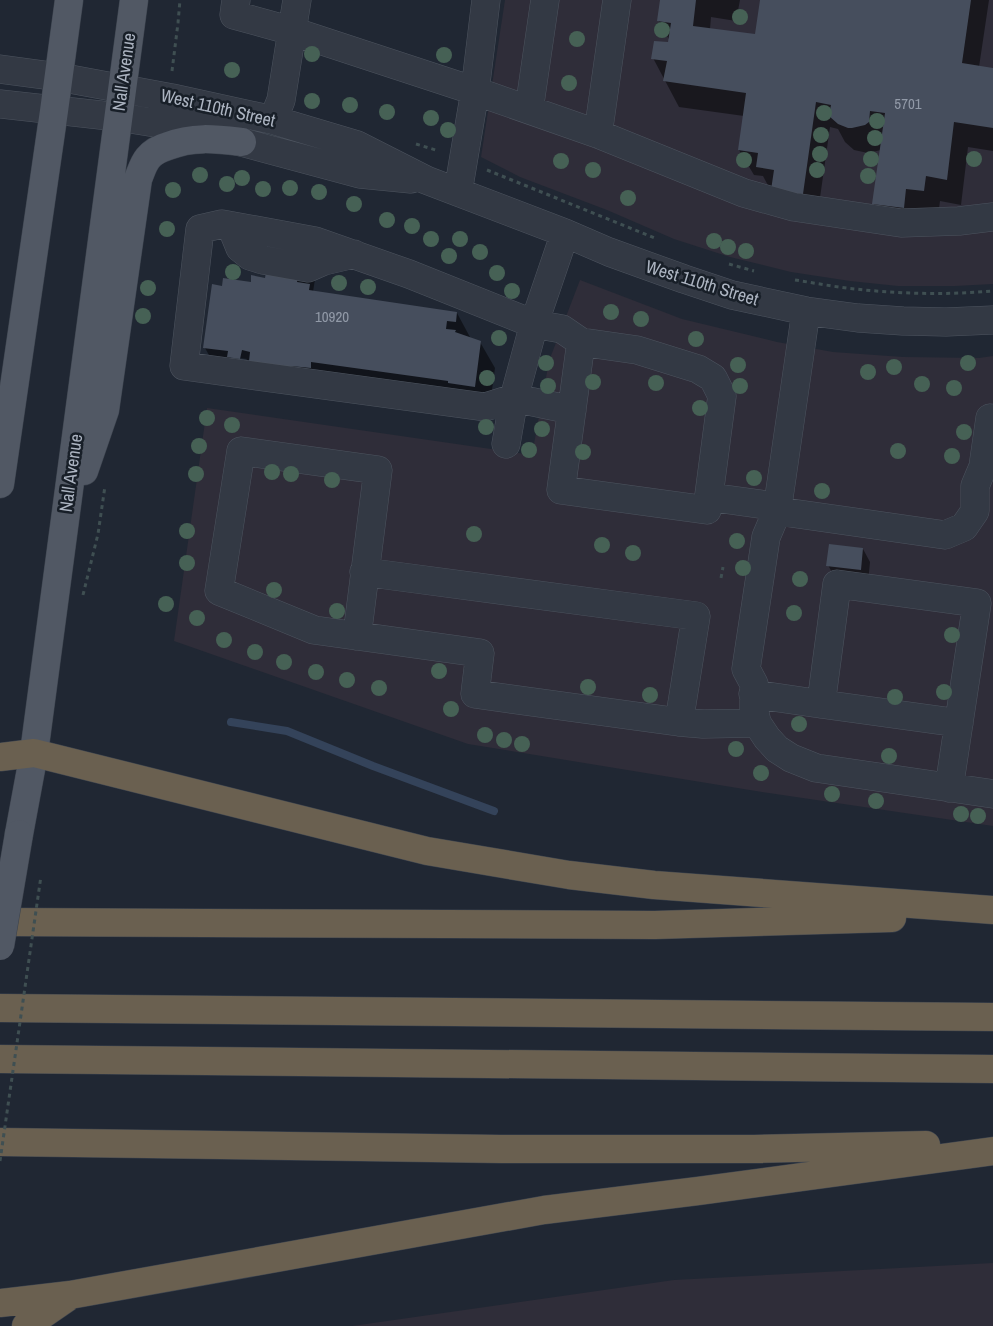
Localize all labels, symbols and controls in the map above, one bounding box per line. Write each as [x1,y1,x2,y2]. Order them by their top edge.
street label: Nall Avenue [106,31,141,113]
street label: West 110th Street [158,82,278,133]
house number: 5701 [894,93,922,114]
street label: West 110th Street [643,253,762,312]
house number: 10920 [315,306,349,327]
street label: Nall Avenue [53,432,88,514]

